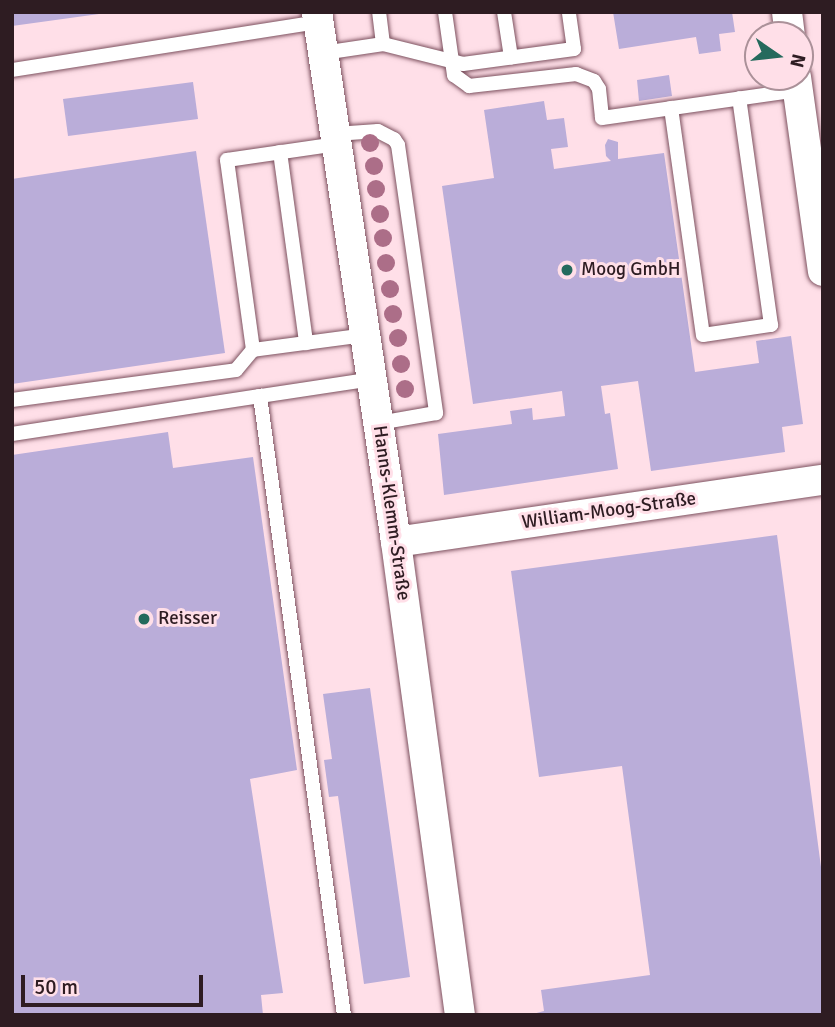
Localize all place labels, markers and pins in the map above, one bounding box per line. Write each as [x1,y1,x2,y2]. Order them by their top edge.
place label: Moog GmbH [581,259,681,281]
marker: Moog GmbH [559,262,575,278]
place label: Reisser [158,608,217,630]
marker: Reisser [136,611,152,627]

